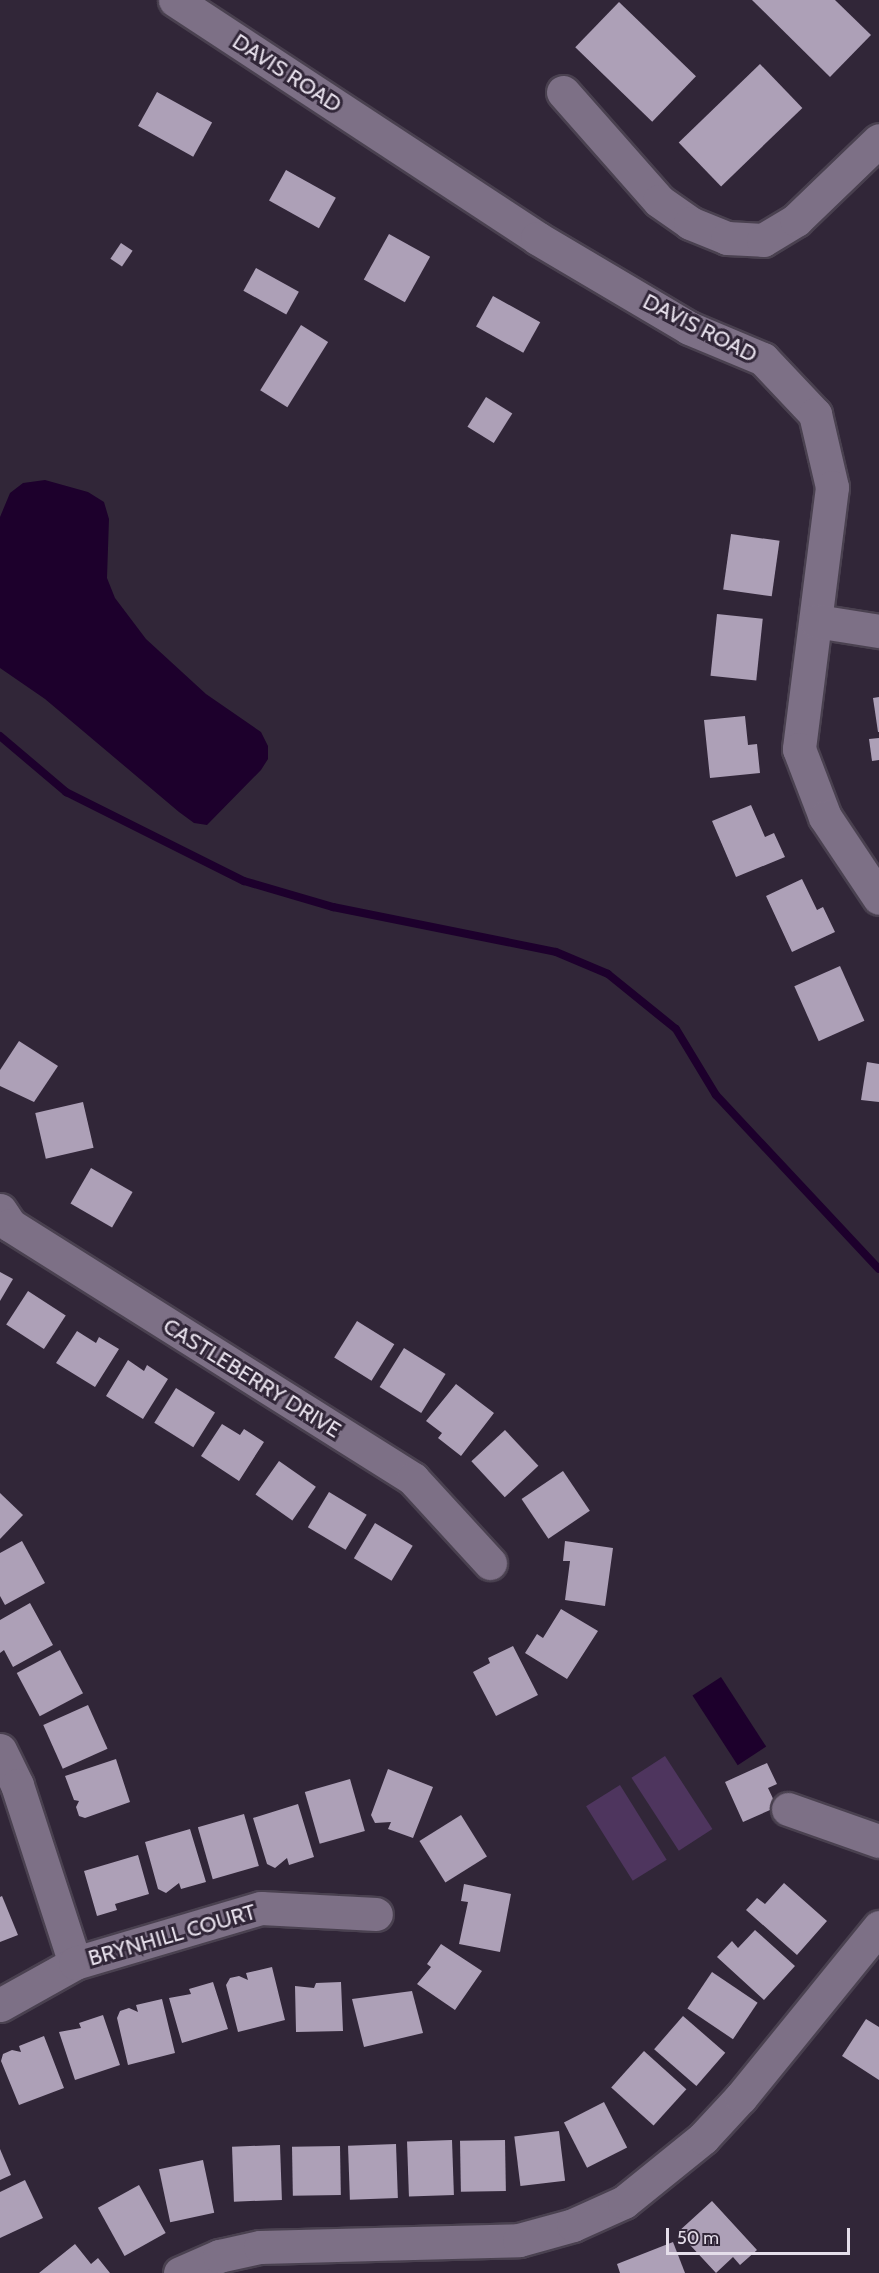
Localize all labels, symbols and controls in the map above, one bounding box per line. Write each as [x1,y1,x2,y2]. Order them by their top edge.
street label: DAVIS ROAD [228,28,346,118]
street label: DAVIS ROAD [639,288,761,368]
street label: CASTLEBERRY DRIVE [158,1313,346,1443]
street label: BRYNHILL COURT [85,1898,259,1972]
scale bar [669,2216,854,2254]
text: 50 m [677,2227,719,2249]

